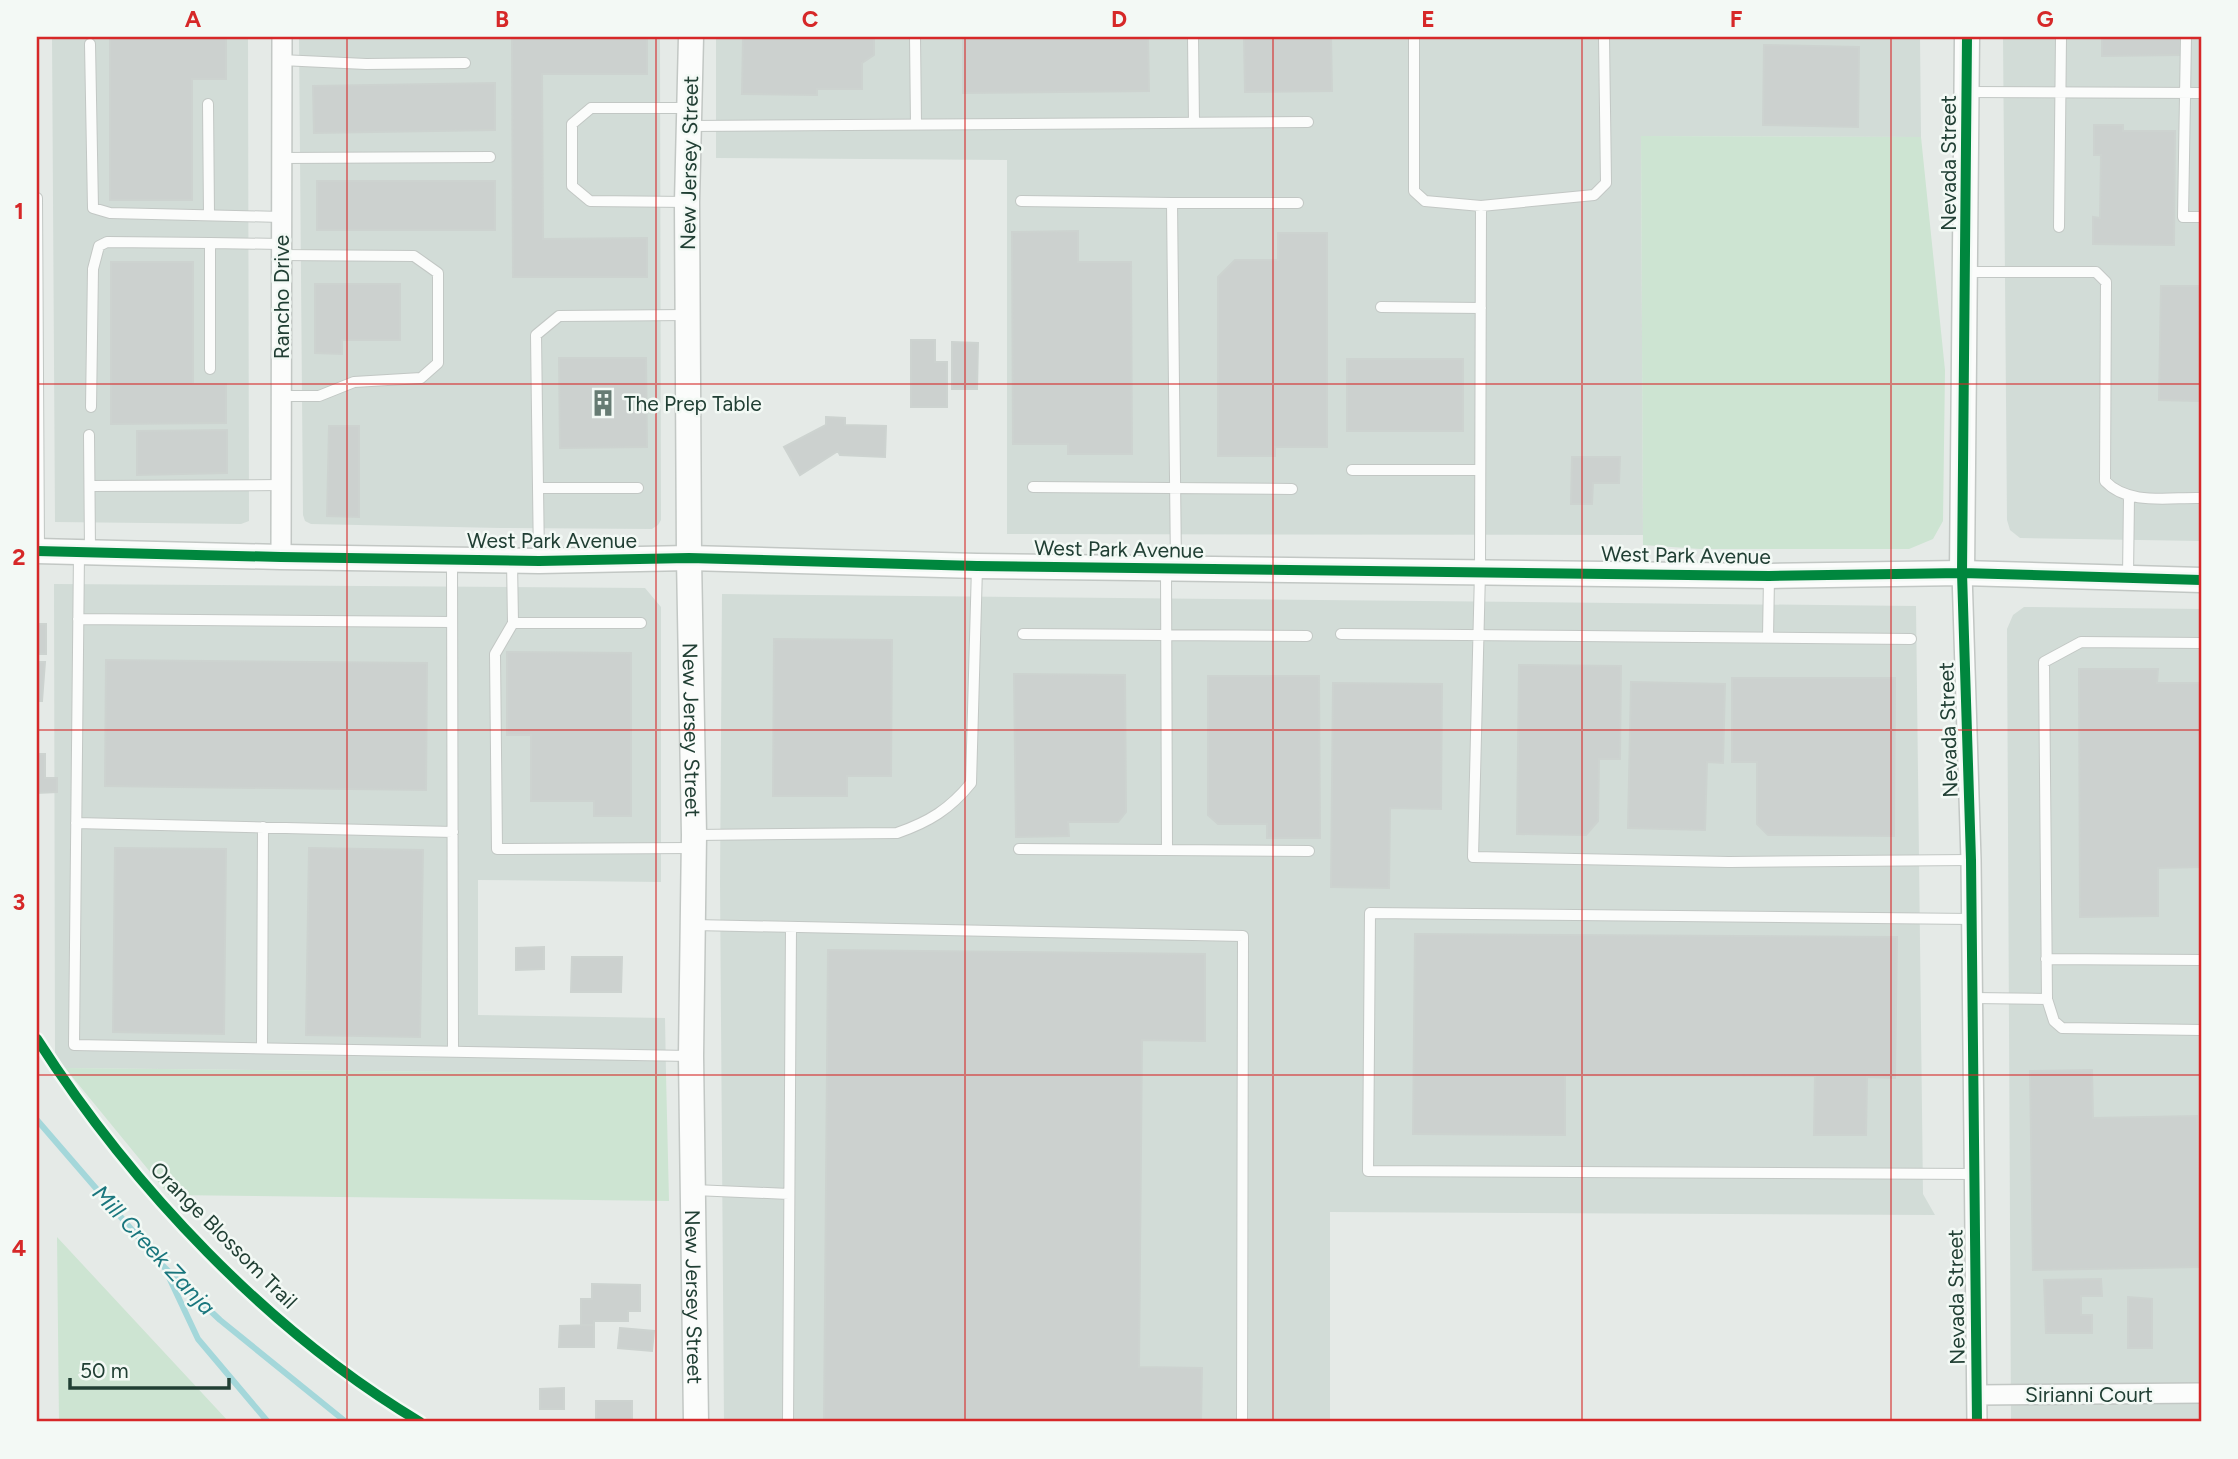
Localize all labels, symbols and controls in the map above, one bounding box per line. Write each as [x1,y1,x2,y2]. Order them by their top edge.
text: A [185,5,202,33]
text: B [495,5,509,33]
text: C [802,5,819,33]
text: D [1111,5,1127,33]
text: E [1421,5,1435,33]
text: F [1730,5,1743,33]
text: G [2036,5,2054,33]
street label: New Jersey Street [675,76,703,250]
street label: Nevada Street [1936,95,1961,231]
text: 1 [14,197,24,225]
street label: Rancho Drive [269,235,294,359]
building icon: The Prep Table [588,388,618,418]
place label: The Prep Table [624,391,762,416]
street label: West Park Avenue [467,528,637,553]
street label: West Park Avenue [1034,535,1204,563]
street label: West Park Avenue [1601,541,1771,569]
text: 2 [12,543,26,571]
street label: New Jersey Street [678,642,706,817]
street label: Nevada Street [1933,662,1963,798]
text: 3 [13,888,25,916]
street label: Orange Blossom Trail [145,1156,303,1314]
water label: Mill Creek Zanja [87,1179,221,1321]
street label: New Jersey Street [681,1209,708,1384]
street label: Nevada Street [1942,1229,1970,1365]
text: 4 [12,1234,26,1262]
scale bar [70,1347,229,1391]
text: 50 m [80,1358,129,1383]
street label: Sirianni Court [2025,1382,2153,1407]

